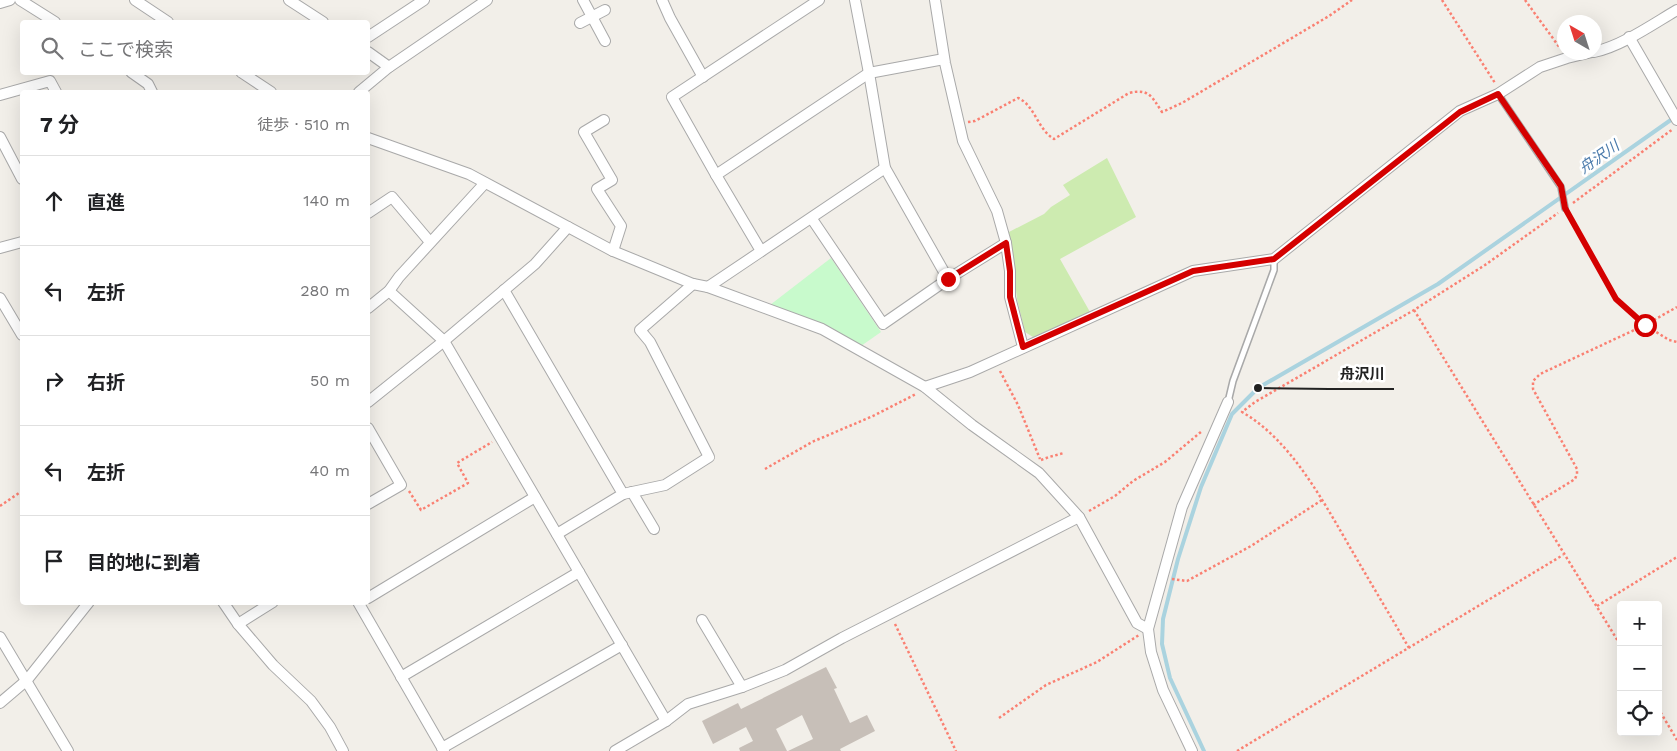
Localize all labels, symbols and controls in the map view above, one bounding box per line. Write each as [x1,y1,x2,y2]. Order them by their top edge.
north arrow [1557,15,1602,60]
search box [20,20,370,75]
icon: search [38,34,66,62]
text: ここで検索 [78,38,173,61]
text: 7 分 [40,112,79,137]
text: 徒歩 · 510 m [257,115,350,134]
water label: 舟沢川 [1575,136,1624,177]
icon: ahead [40,187,68,215]
text: 直進 [87,191,125,214]
text: 140 m [303,191,350,210]
route end [937,268,960,291]
icon: left [40,277,68,305]
text: 左折 [87,281,125,304]
text: 280 m [300,281,350,300]
route start [1634,314,1657,337]
callout: 舟沢川 [1329,359,1394,389]
text: 舟沢川 [1339,365,1385,383]
icon: right [40,367,68,395]
text: 右折 [87,371,125,394]
text: 50 m [310,371,350,390]
icon: left [40,457,68,485]
text: 左折 [87,461,125,484]
text: 40 m [310,461,350,480]
icon: arrive [40,547,68,575]
text: 目的地に到着 [87,551,201,574]
map controls [1617,601,1662,736]
button: + [1617,601,1662,646]
button: − [1617,646,1662,691]
button: locate [1617,691,1662,736]

